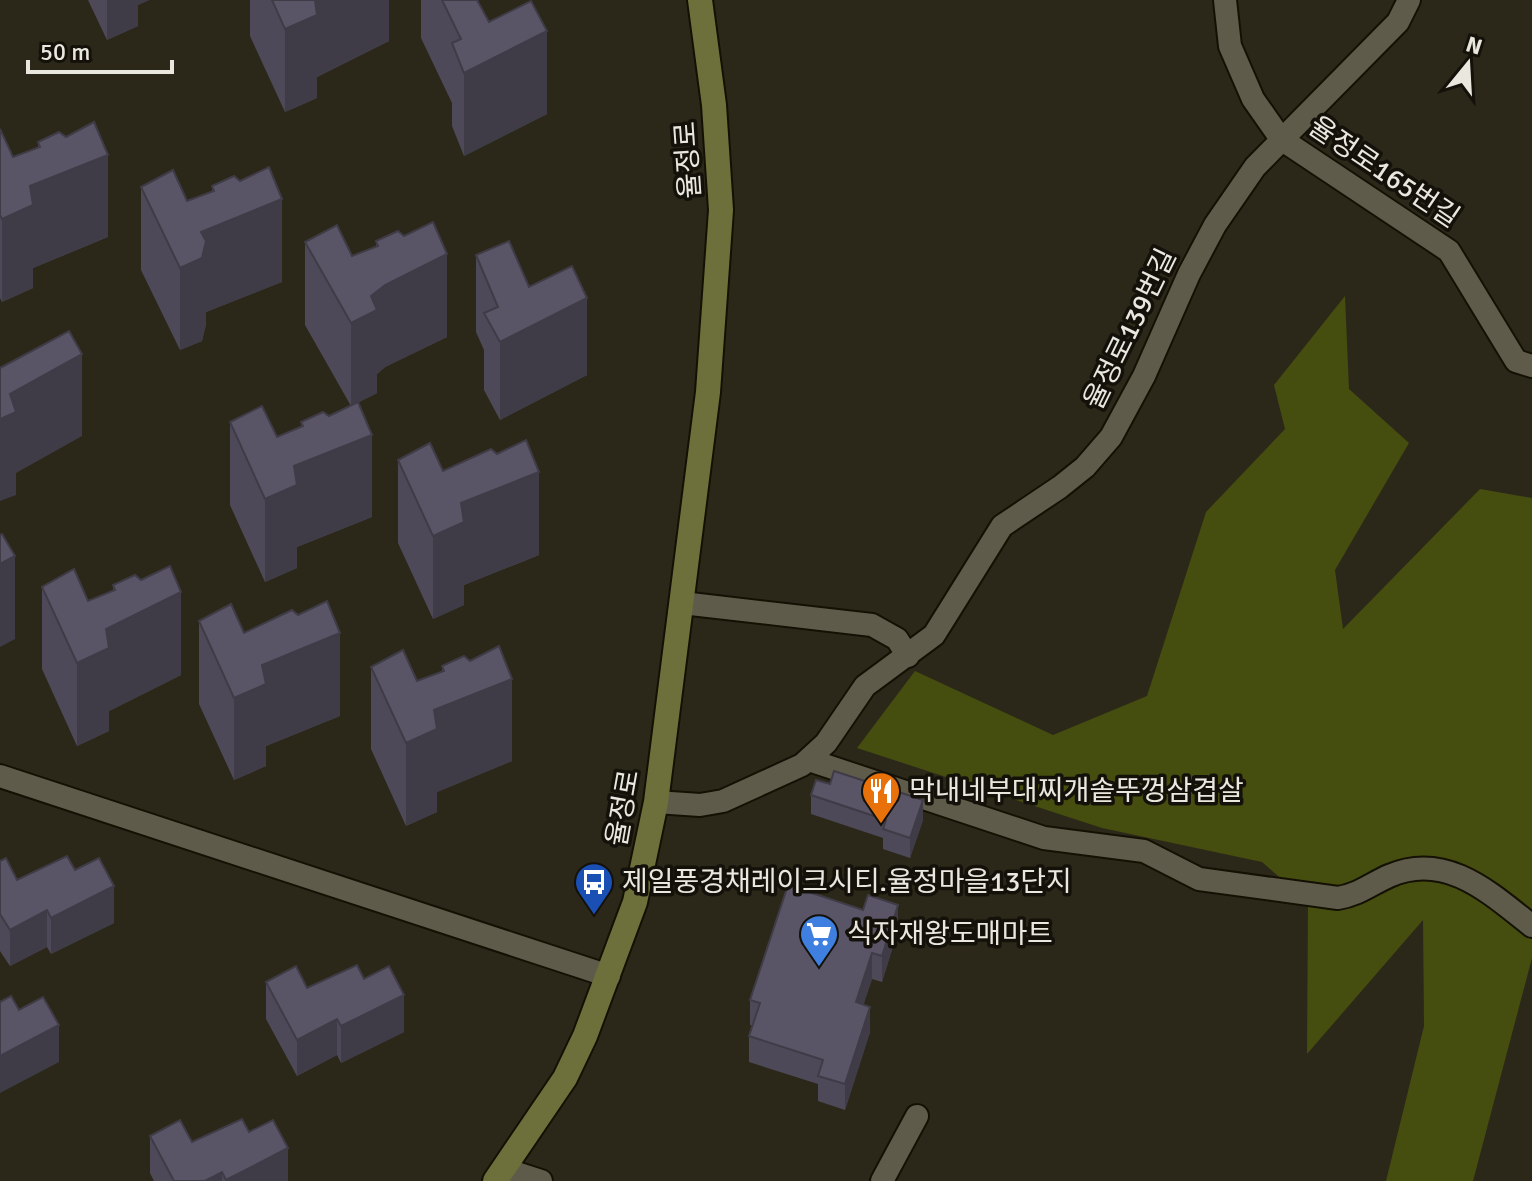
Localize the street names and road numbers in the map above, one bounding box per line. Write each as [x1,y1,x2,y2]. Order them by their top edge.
street label: 율정로165번길 [1302,109,1466,235]
street label: 율정로 [668,120,708,200]
street label: 율정로139번길 [1077,243,1183,415]
street label: 율정로 [600,767,646,849]

